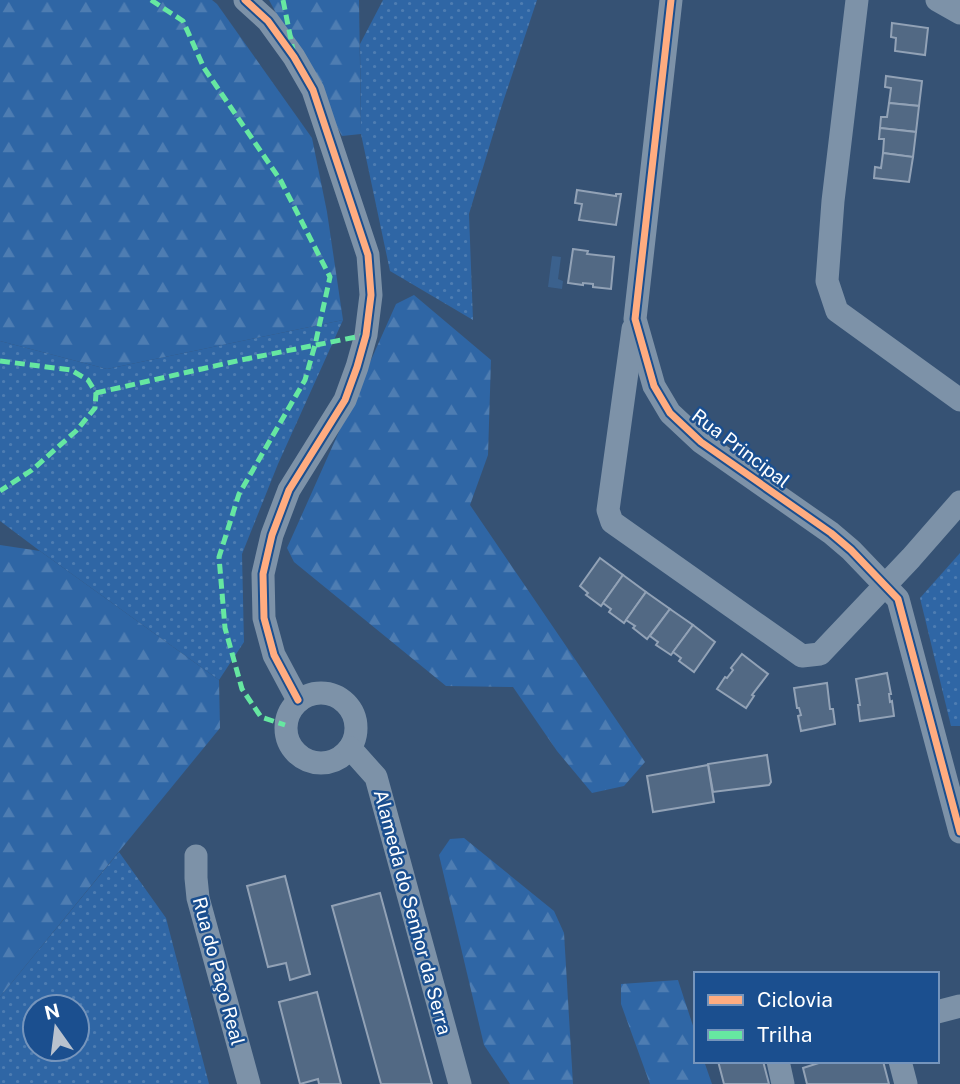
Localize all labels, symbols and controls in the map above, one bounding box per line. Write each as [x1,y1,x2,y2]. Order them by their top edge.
street label: Rua Principal [688,404,794,492]
street label: Alameda do Senhor da Serra [370,787,456,1037]
street label: Rua do Paço Real [189,894,249,1048]
legend [694,972,939,1063]
text: Ciclovia [757,987,833,1012]
north arrow [21,993,91,1063]
text: N [42,999,62,1024]
text: Trilha [757,1022,812,1047]

